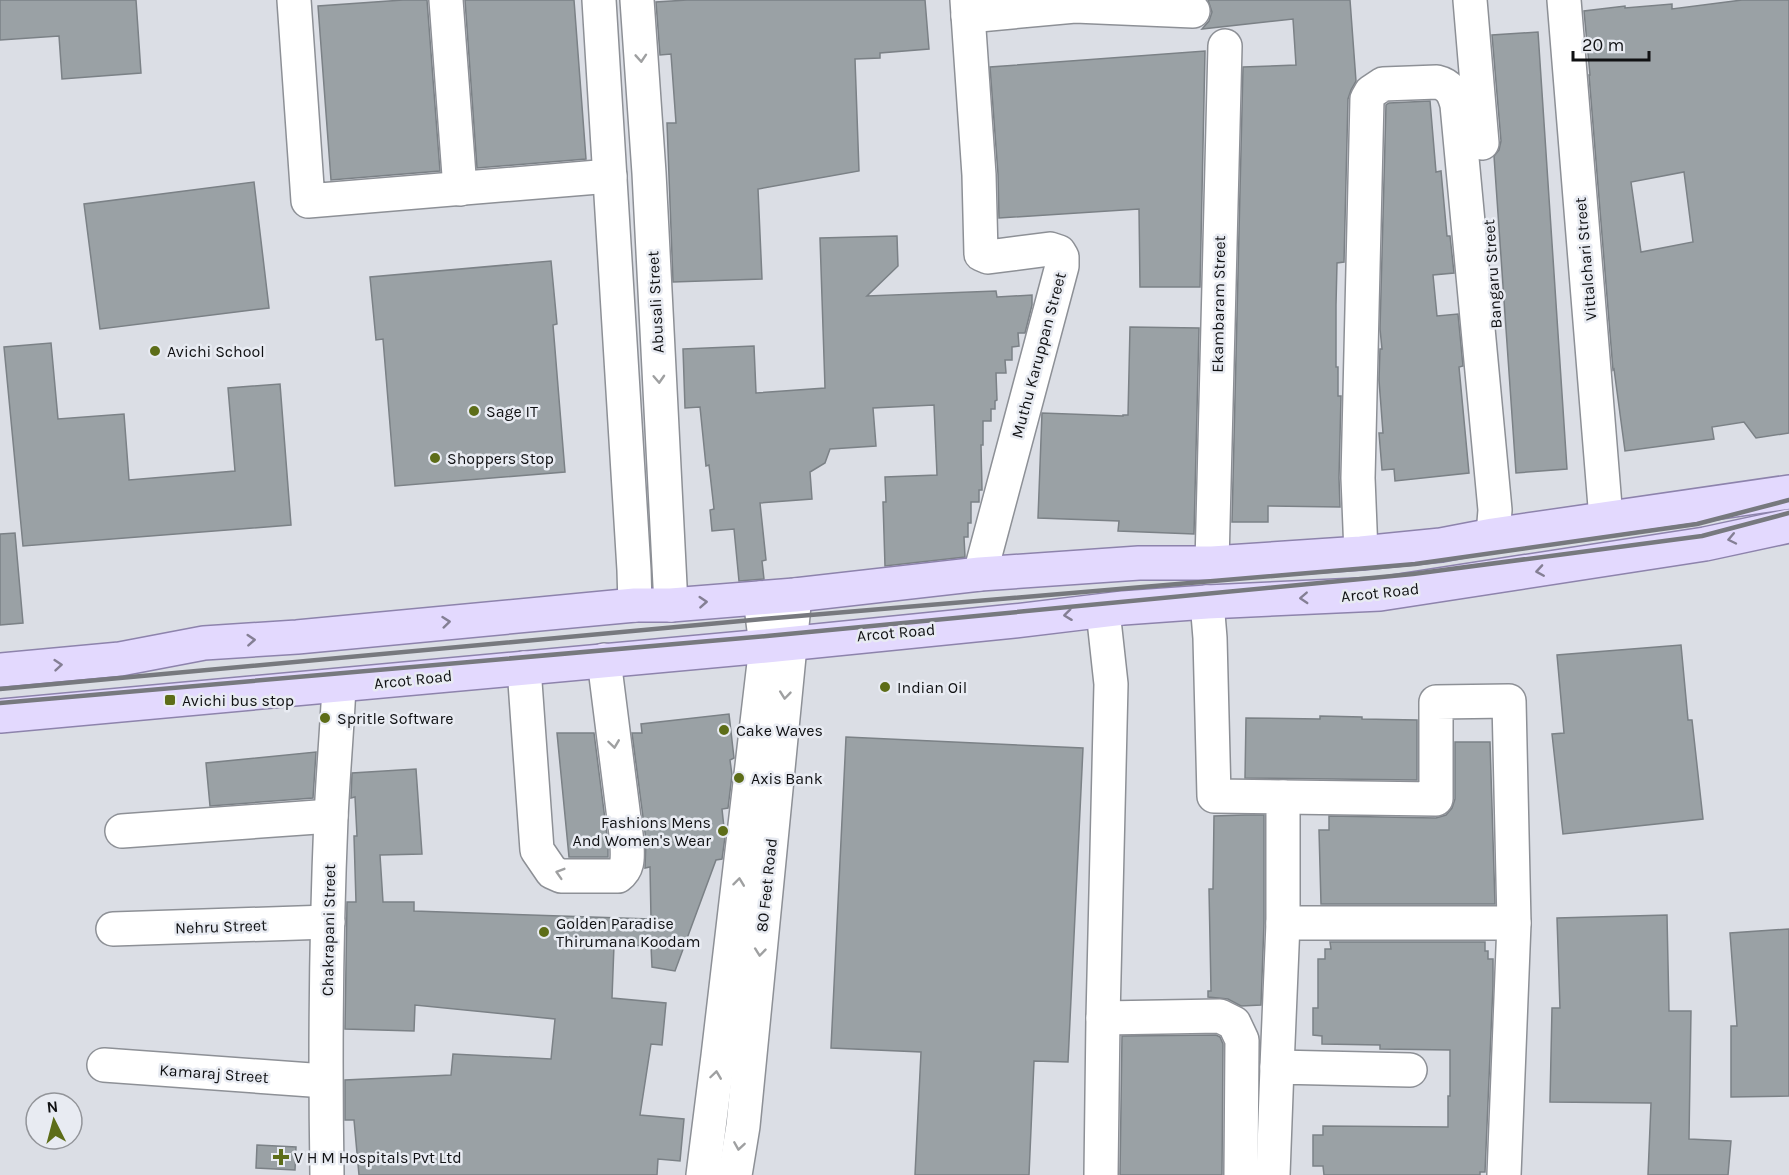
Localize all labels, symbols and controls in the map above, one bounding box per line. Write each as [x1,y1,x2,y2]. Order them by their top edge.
scale bar [1573,24,1650,62]
text: 20 m [1582,34,1624,56]
one-way arrow [634,54,647,63]
street label: Vittalchari Street [1571,196,1600,322]
street label: Bangaru Street [1479,219,1506,329]
street label: Ekambaram Street [1208,235,1229,373]
street label: Abusali Street [643,250,668,354]
street label: Muthu Karuppan Street [1007,270,1070,440]
place label: Avichi School [167,342,265,361]
marker: Avichi School [148,344,162,358]
one-way arrow [653,374,666,383]
place label: Sage IT [486,402,538,421]
marker: Sage IT [467,404,481,418]
place label: Shoppers Stop [447,449,554,468]
marker: Shoppers Stop [428,451,442,465]
one-way arrow [1727,531,1737,544]
one-way arrow [1535,564,1544,576]
street label: Arcot Road [1340,579,1420,606]
one-way arrow [1300,591,1309,604]
one-way arrow [698,596,707,609]
one-way arrow [1064,608,1073,620]
one-way arrow [441,616,450,629]
street label: Arcot Road [856,620,936,645]
one-way arrow [247,633,256,646]
one-way arrow [54,658,63,671]
street label: Arcot Road [373,666,453,693]
place label: Indian Oil [897,678,967,697]
marker: Indian Oil [878,680,892,694]
place label: Avichi bus stop [182,691,294,710]
one-way arrow [779,691,792,700]
marker: Avichi bus stop [163,693,177,707]
place label: Spritle Software [337,709,453,728]
marker: Spritle Software [318,711,332,725]
place label: Cake Waves [736,721,823,740]
marker: Cake Waves [717,723,731,737]
one-way arrow [607,739,619,748]
place label: Axis Bank [751,769,823,788]
marker: Axis Bank [732,771,746,785]
place label: Fashions Mens And Women's Wear [573,813,711,850]
marker: Fashions Mens And Women's Wear [716,824,730,838]
street label: 80 Feet Road [752,837,781,933]
street label: Chakrapani Street [318,864,339,996]
one-way arrow [556,868,566,880]
one-way arrow [732,877,744,886]
place label: Golden Paradise Thirumana Koodam [556,914,700,951]
street label: Nehru Street [175,915,267,938]
marker: Golden Paradise Thirumana Koodam [537,925,551,939]
one-way arrow [754,947,767,956]
street label: Kamaraj Street [159,1060,269,1087]
one-way arrow [709,1071,721,1080]
north arrow [24,1091,84,1151]
text: N [46,1097,59,1117]
one-way arrow [734,1141,746,1150]
marker: V H M Hospitals Pvt Ltd [272,1148,290,1166]
place label: V H M Hospitals Pvt Ltd [294,1148,462,1167]

